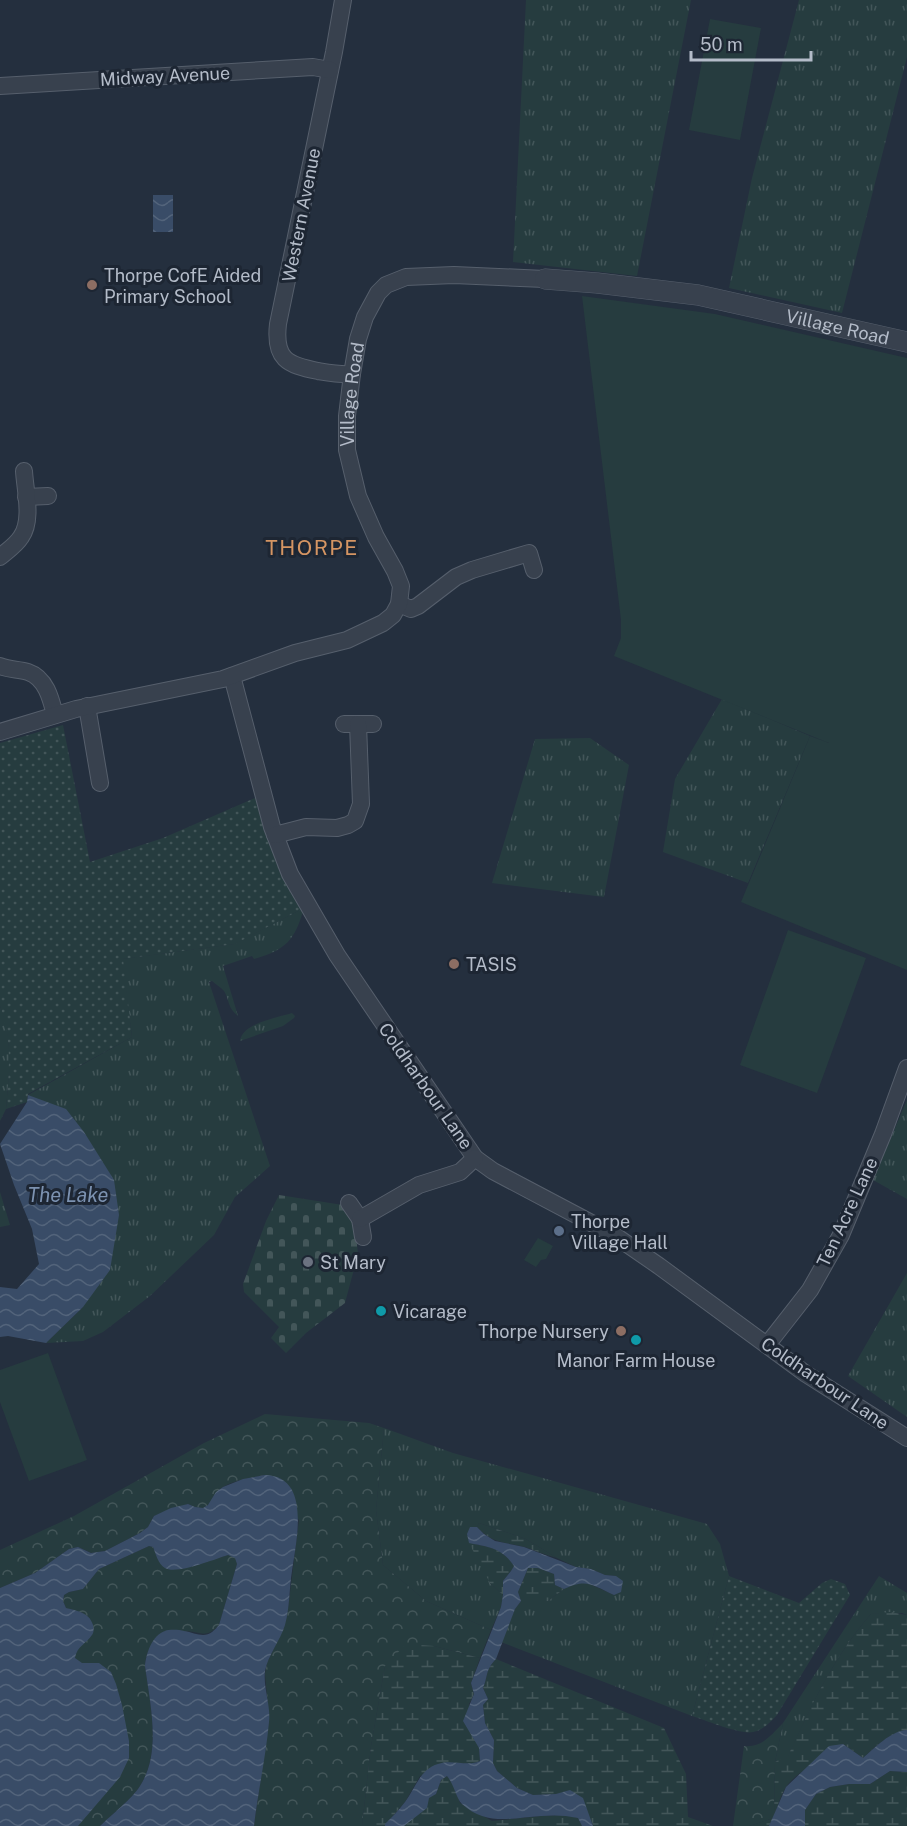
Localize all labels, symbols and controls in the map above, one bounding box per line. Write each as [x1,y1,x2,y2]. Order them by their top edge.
scale bar [691,24,811,62]
text: 50 m [700,34,743,55]
street label: Midway Avenue [99,62,231,90]
street label: Western Avenue [278,146,324,284]
place label: Thorpe CofE Aided Primary School [104,265,261,307]
marker: Thorpe CofE Aided Primary School [85,278,99,292]
street label: Village Road [784,305,891,348]
street label: Village Road [336,340,368,447]
district label: THORPE [265,535,359,560]
place label: TASIS [466,954,517,975]
marker: TASIS [447,957,461,971]
street label: Coldharbour Lane [375,1019,477,1153]
street label: Ten Acre Lane [812,1154,882,1270]
water label: The Lake [28,1183,109,1207]
place label: Thorpe Village Hall [571,1211,668,1253]
marker: Thorpe Village Hall [552,1224,566,1238]
place label: St Mary [320,1252,386,1273]
marker: St Mary [301,1255,315,1269]
place label: Vicarage [393,1301,467,1322]
marker: Vicarage [374,1304,388,1318]
place label: Thorpe Nursery [478,1321,609,1342]
marker: Thorpe Nursery [614,1324,628,1338]
marker: Manor Farm House [629,1333,643,1347]
street label: Coldharbour Lane [757,1333,893,1433]
place label: Manor Farm House [557,1350,715,1371]

